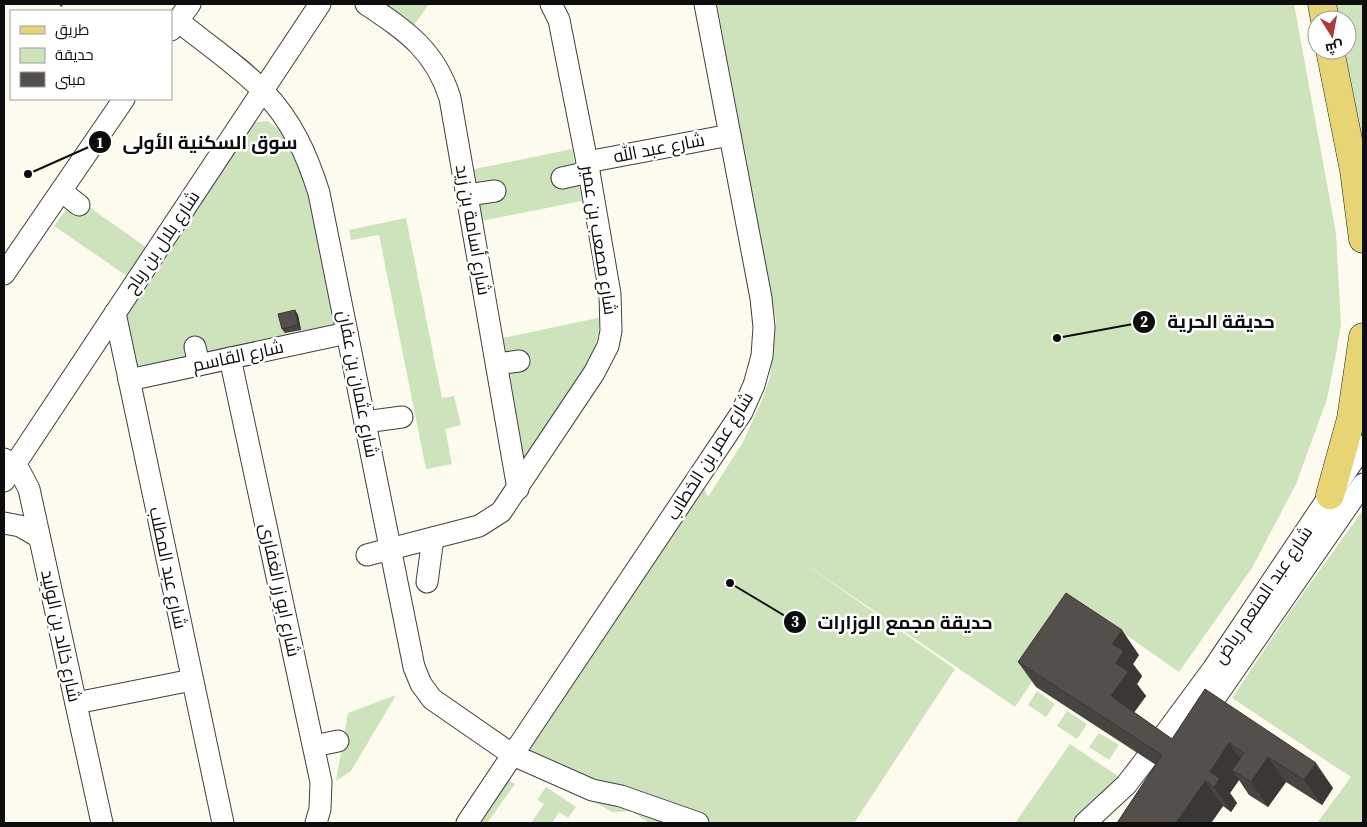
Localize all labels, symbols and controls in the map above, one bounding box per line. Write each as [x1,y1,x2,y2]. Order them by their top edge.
legend [10,10,172,100]
north arrow [1307,10,1357,60]
text: طريق [55,19,89,40]
text: ش [1324,36,1345,59]
text: حديقة [55,44,94,65]
text: مبنى [55,69,86,90]
callout: سوق السكنية الأولى [87,125,308,159]
street label: شارع عبد الله [611,126,707,169]
text: سوق السكنية الأولى [122,129,298,155]
text: 1 [96,132,104,153]
street label: شارع مصعب بن عمير [575,162,624,317]
street label: شارع أسامة بن زيد [450,163,497,297]
street label: شارع بلال بن رباح [118,185,205,298]
callout: حديقة الحرية [1132,305,1284,339]
street label: شارع عثمان بن عفان [332,308,385,460]
text: حديقة الحرية [1167,308,1275,334]
text: 2 [1140,311,1148,332]
street label: شارع القاسم [190,334,286,377]
street label: شارع عمر بن الخطاب [660,387,759,525]
street label: شارع عبد المطلب [143,504,194,631]
street label: شارع ابو زر الغفارى [254,521,307,659]
street label: شارع عبد المنعم رياض [1207,521,1318,669]
street label: شارع خالد بن الوليد [35,567,88,704]
callout: حديقة مجمع الوزارات [783,605,1003,639]
text: حديقة مجمع الوزارات [818,609,992,636]
text: 3 [791,611,799,632]

